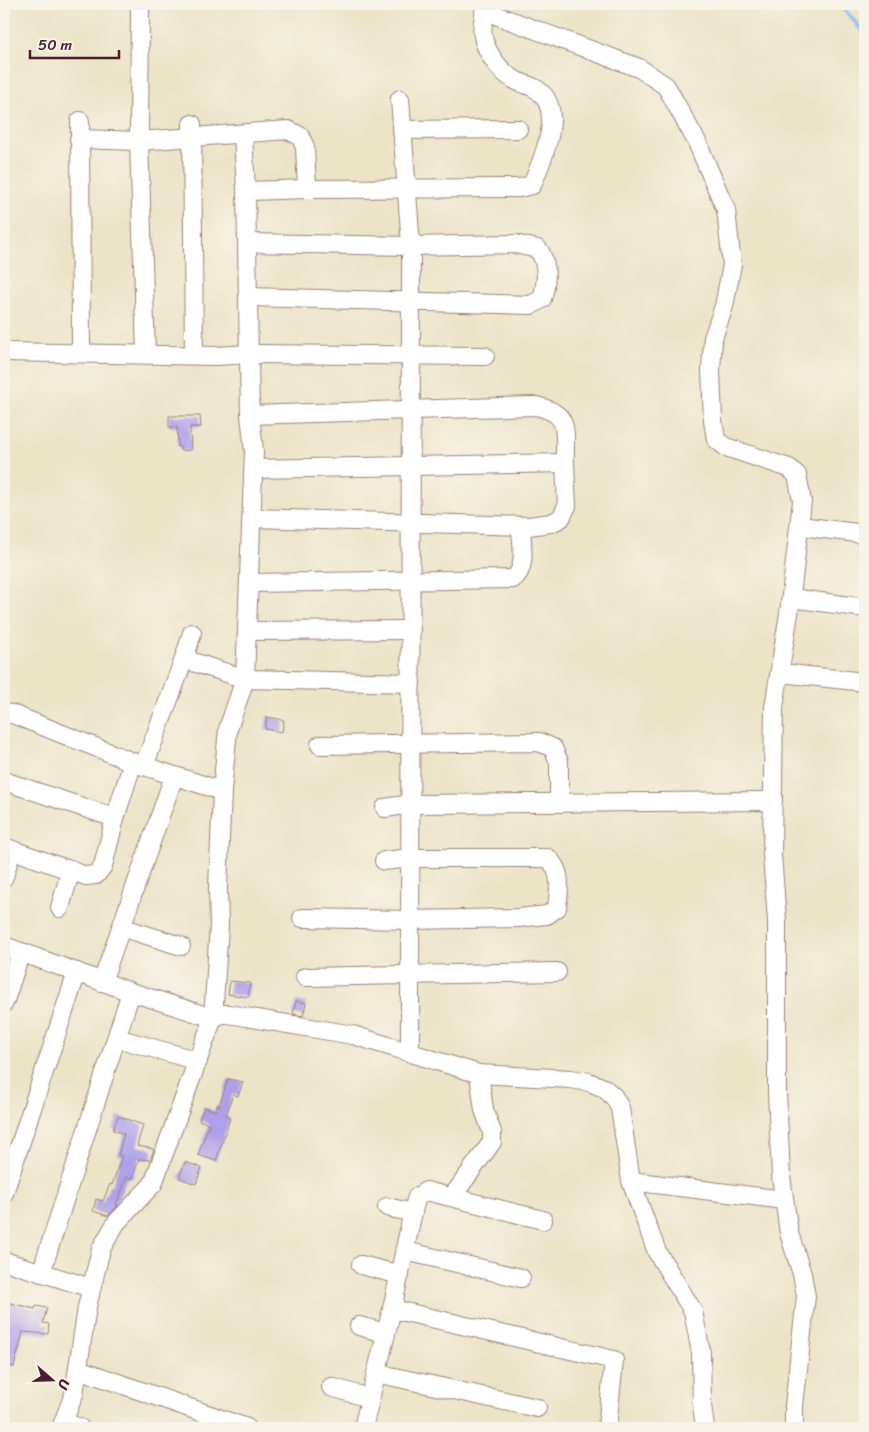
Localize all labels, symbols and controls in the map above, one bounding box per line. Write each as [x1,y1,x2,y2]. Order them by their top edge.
scale bar [30,28,119,60]
text: 50 m [38,32,73,58]
north arrow [28,1354,78,1404]
text: U [50,1376,77,1394]

